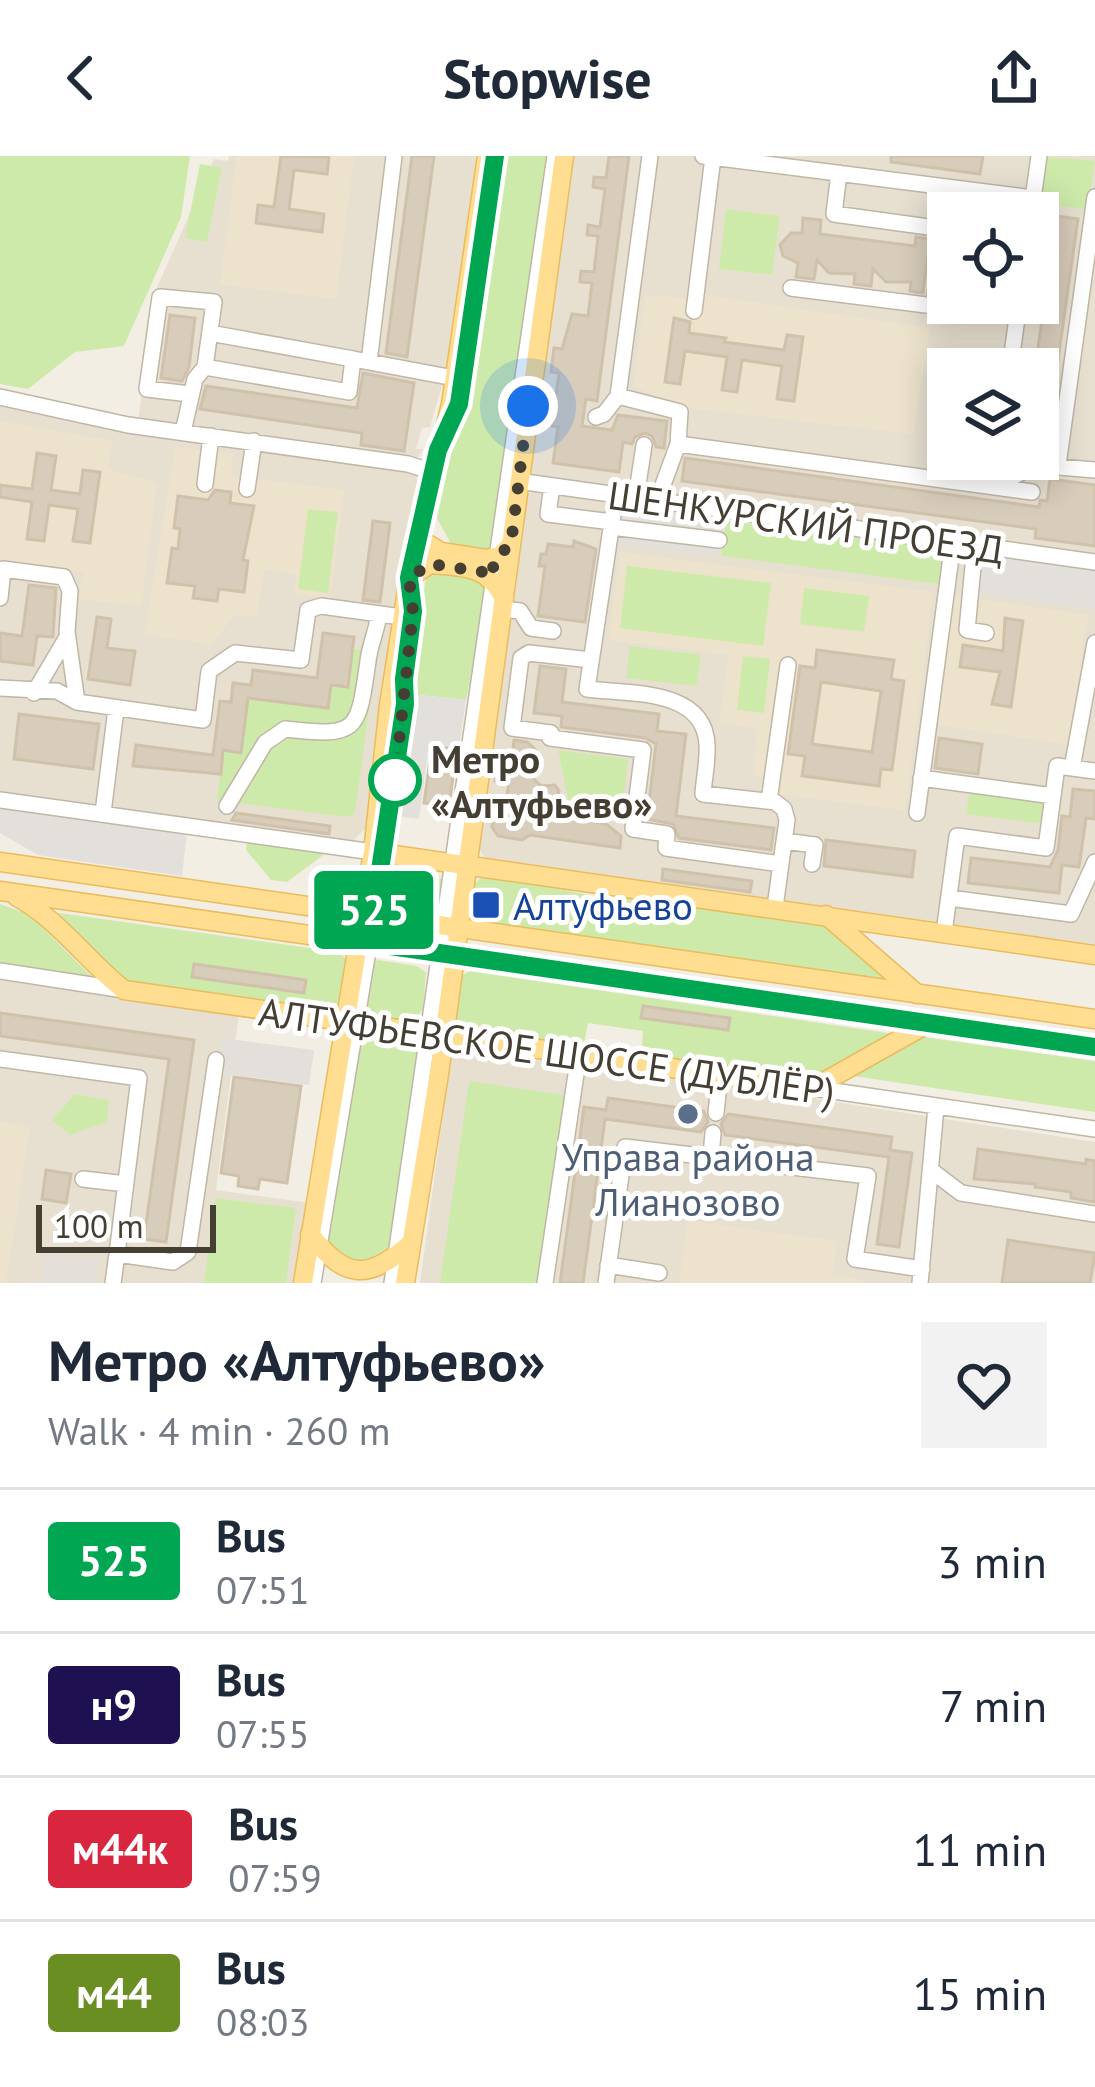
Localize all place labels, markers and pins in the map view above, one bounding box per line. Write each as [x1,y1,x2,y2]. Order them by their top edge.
place label: Метро «Алтуфьево» [431,733,652,829]
marker: Метро «Алтуфьево» [370,755,420,805]
place label: Алтуфьево [513,880,693,931]
marker: Алтуфьево [470,889,502,921]
marker: Управа района Лианозово [675,1101,701,1127]
place label: Управа района Лианозово [561,1131,815,1227]

